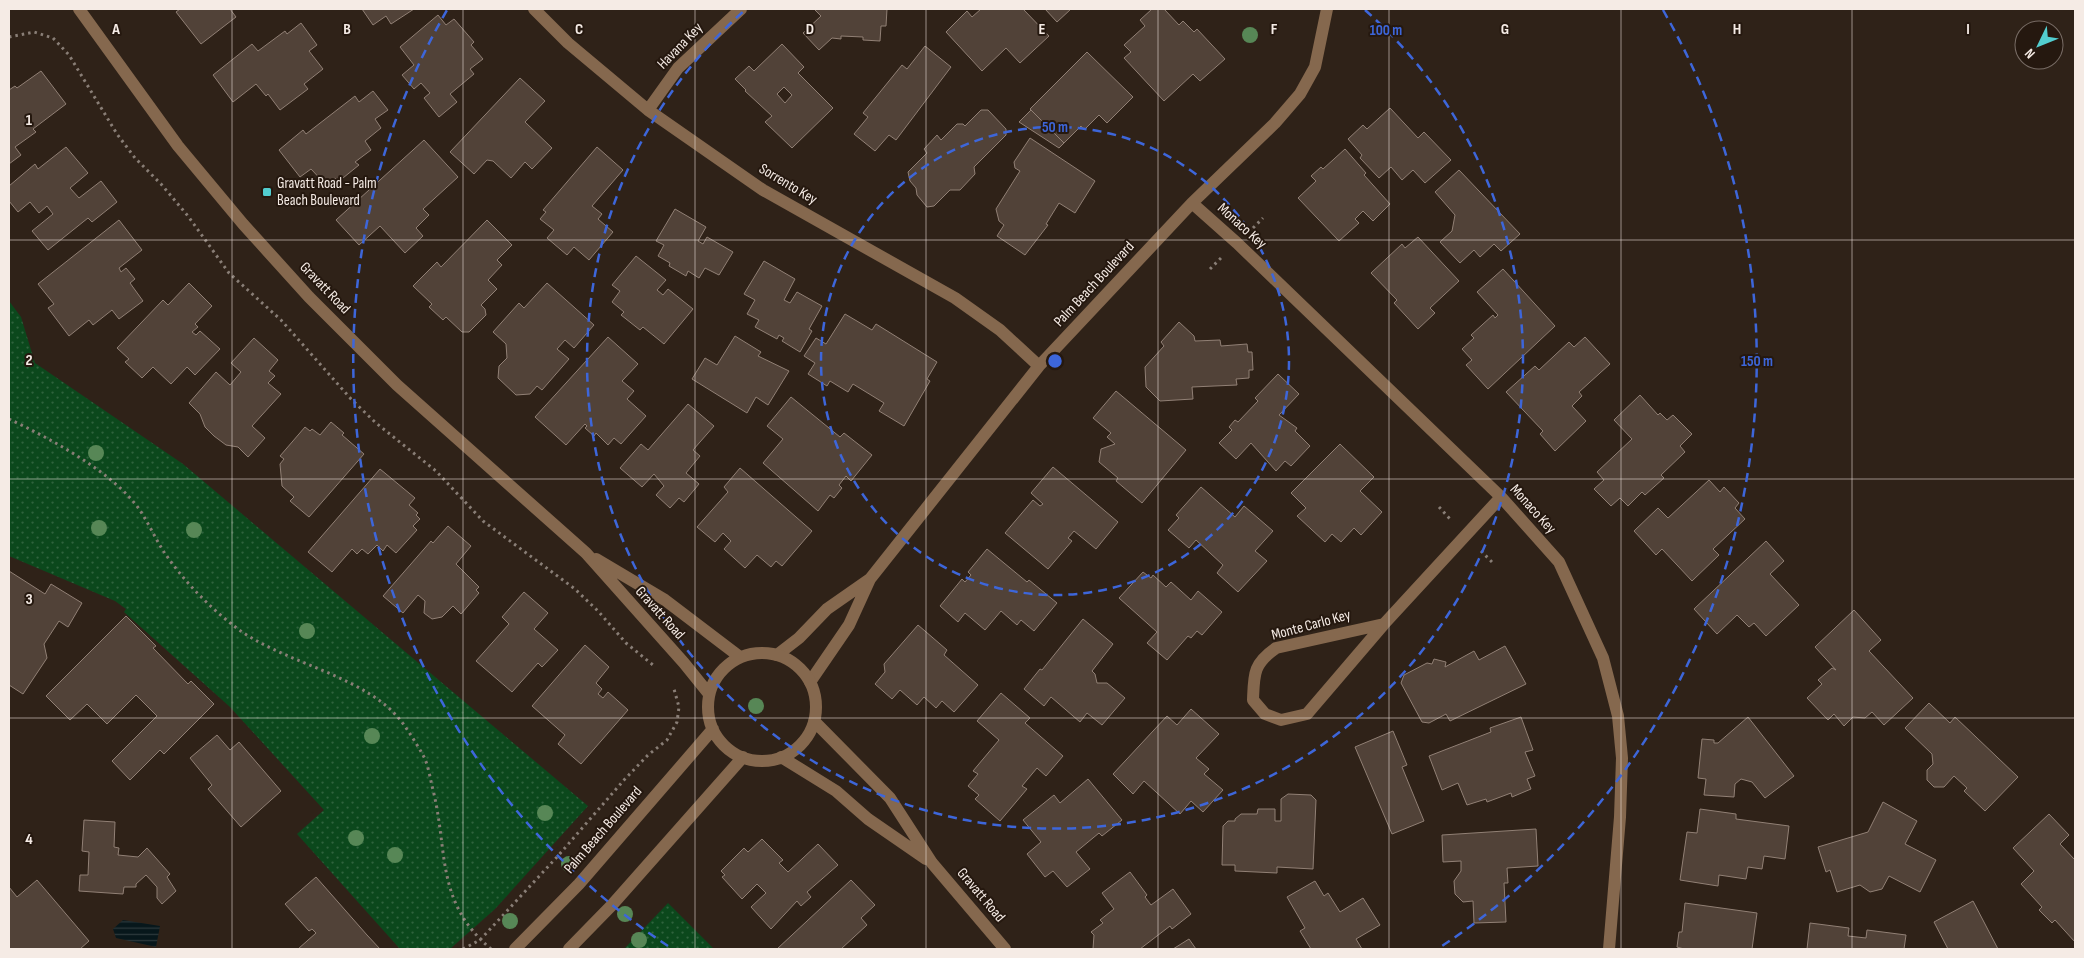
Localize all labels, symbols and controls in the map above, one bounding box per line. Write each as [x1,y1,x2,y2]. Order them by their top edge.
street label: Havana Key [653,19,707,73]
text: A [111,20,120,39]
text: B [343,20,351,39]
text: C [575,20,583,39]
text: D [806,20,814,39]
text: E [1039,20,1046,39]
text: F [1271,20,1278,39]
text: G [1501,20,1509,39]
text: H [1733,20,1741,39]
text: I [1966,20,1970,39]
north arrow [2014,20,2064,70]
text: 100 m [1370,21,1402,40]
text: N [2021,45,2039,62]
text: 1 [26,111,33,130]
text: 50 m [1042,118,1068,137]
street label: Sorrento Key [755,159,821,209]
place label: Gravatt Road - Palm Beach Boulevard [277,174,377,210]
marker: Gravatt Road - Palm Beach Boulevard [261,186,273,198]
street label: Monaco Key [1213,199,1271,253]
street label: Palm Beach Boulevard [1050,237,1138,331]
street label: Gravatt Road [296,258,354,318]
text: 2 [25,351,33,370]
centre of rings [1046,352,1064,370]
text: 150 m [1741,352,1773,371]
street label: Monaco Key [1506,480,1560,538]
street label: Gravatt Road [631,582,689,644]
text: 3 [25,590,33,609]
street label: Monte Carlo Key [1269,605,1353,645]
street label: Palm Beach Boulevard [560,782,646,878]
text: 4 [25,830,33,849]
street label: Gravatt Road [953,864,1009,926]

